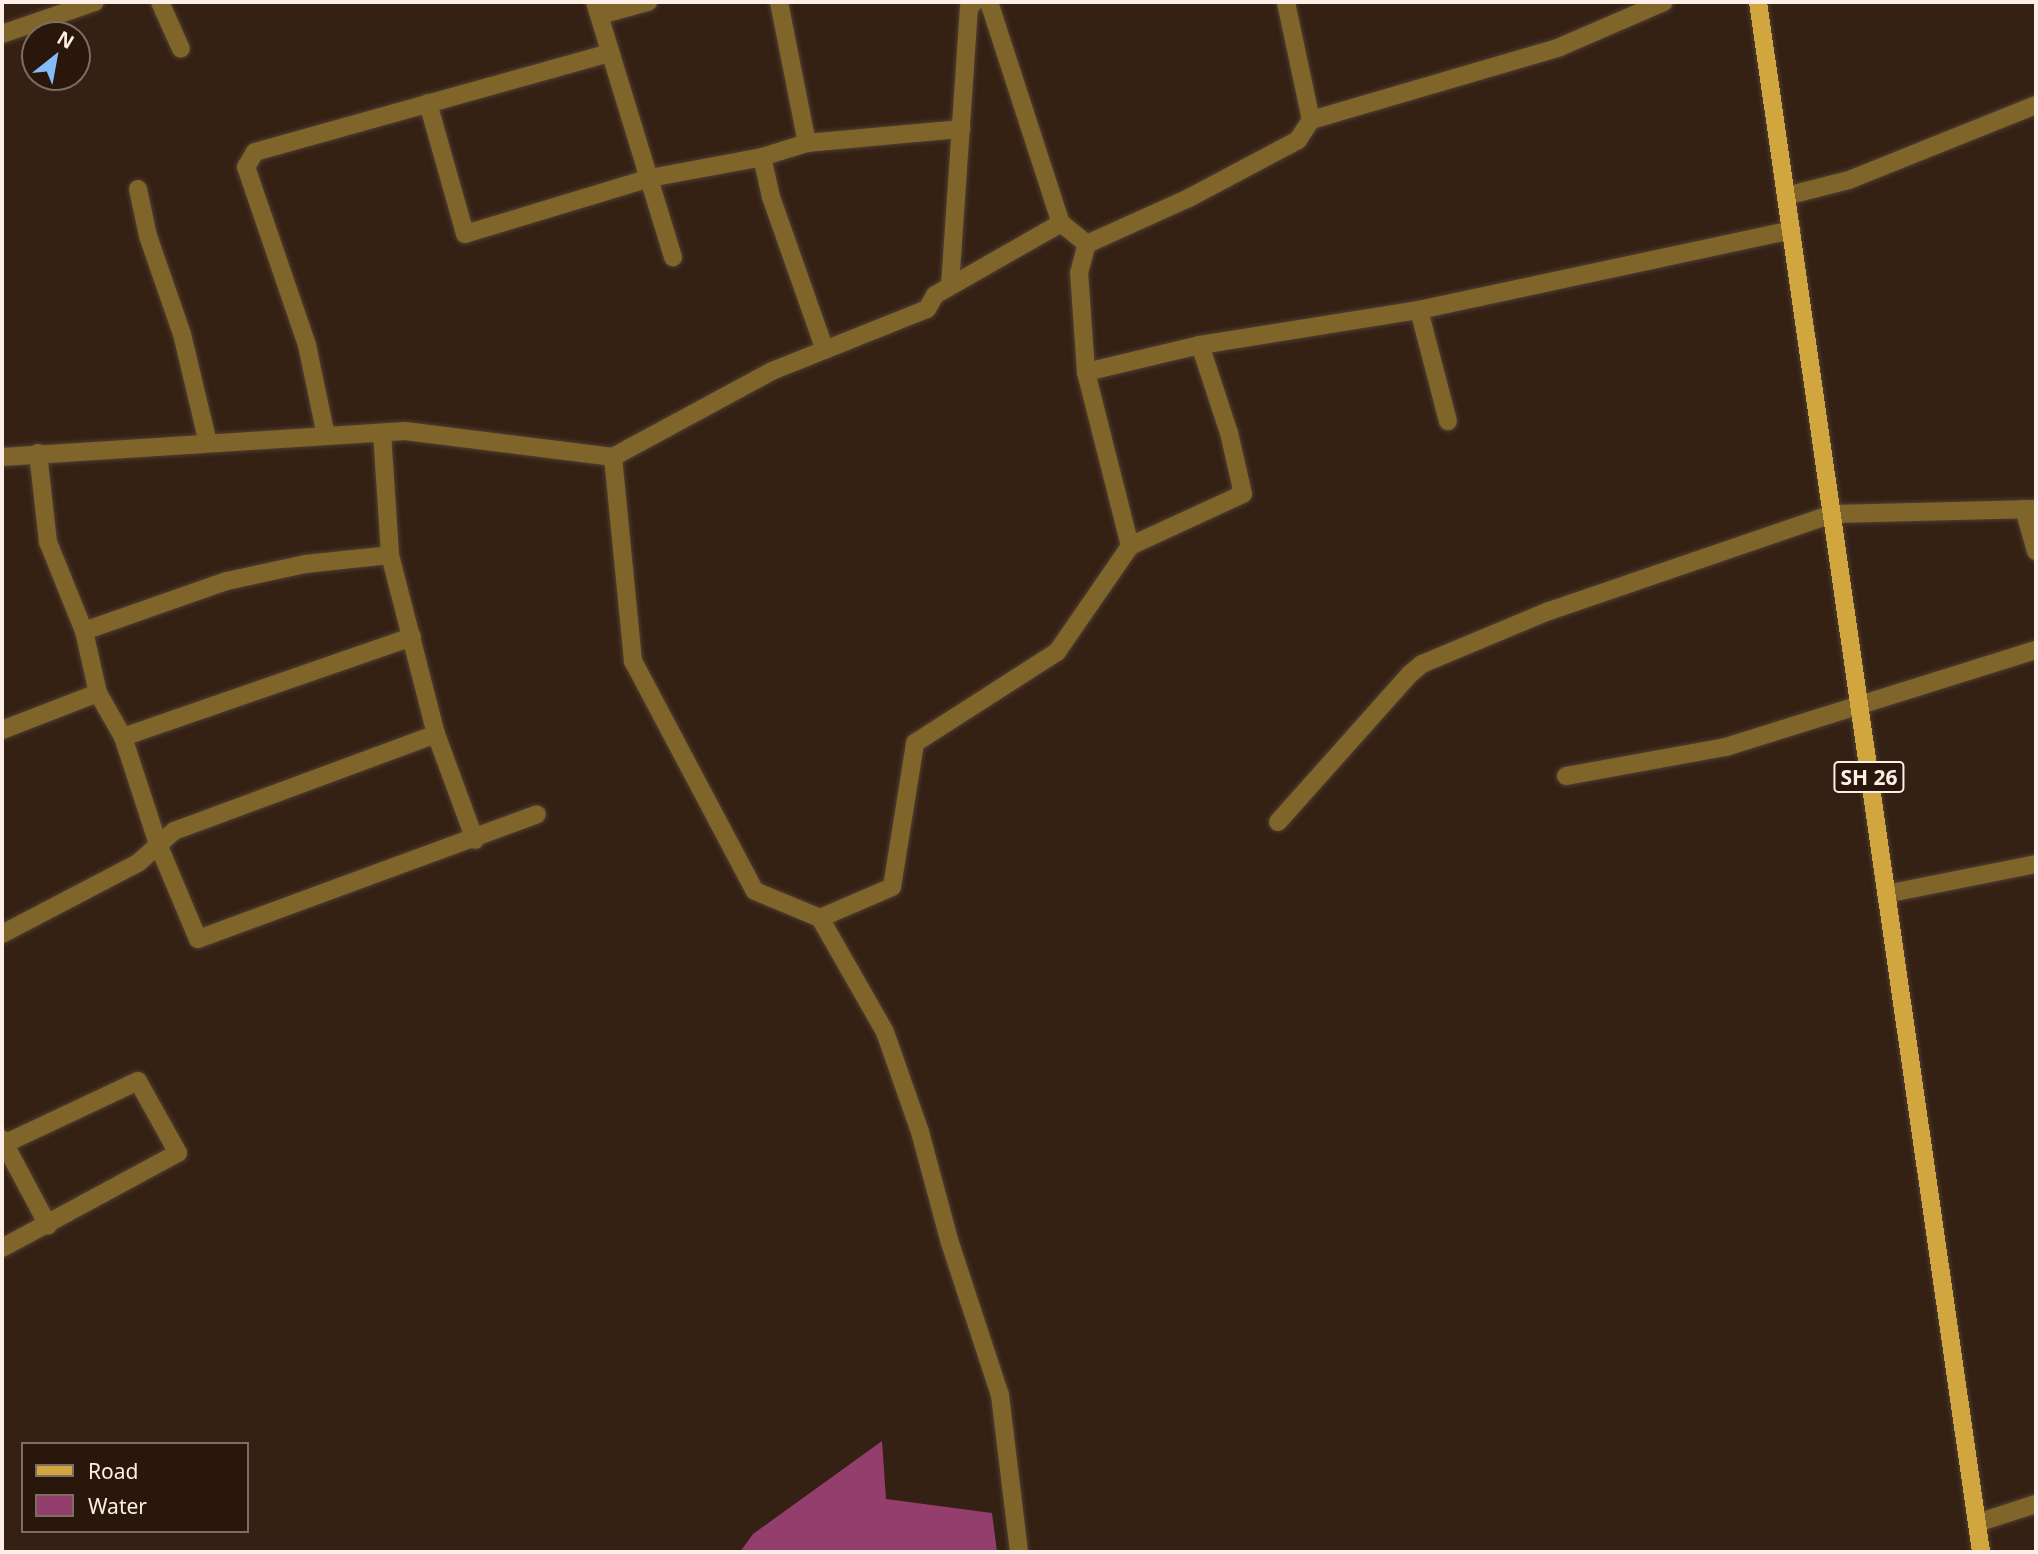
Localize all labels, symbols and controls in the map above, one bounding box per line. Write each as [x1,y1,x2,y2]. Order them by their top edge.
north arrow [21,21,91,91]
text: N [52,25,79,55]
road number: SH 26 [1832,760,1906,794]
legend [21,1442,248,1533]
text: Road [88,1457,138,1485]
text: Water [88,1492,147,1520]

